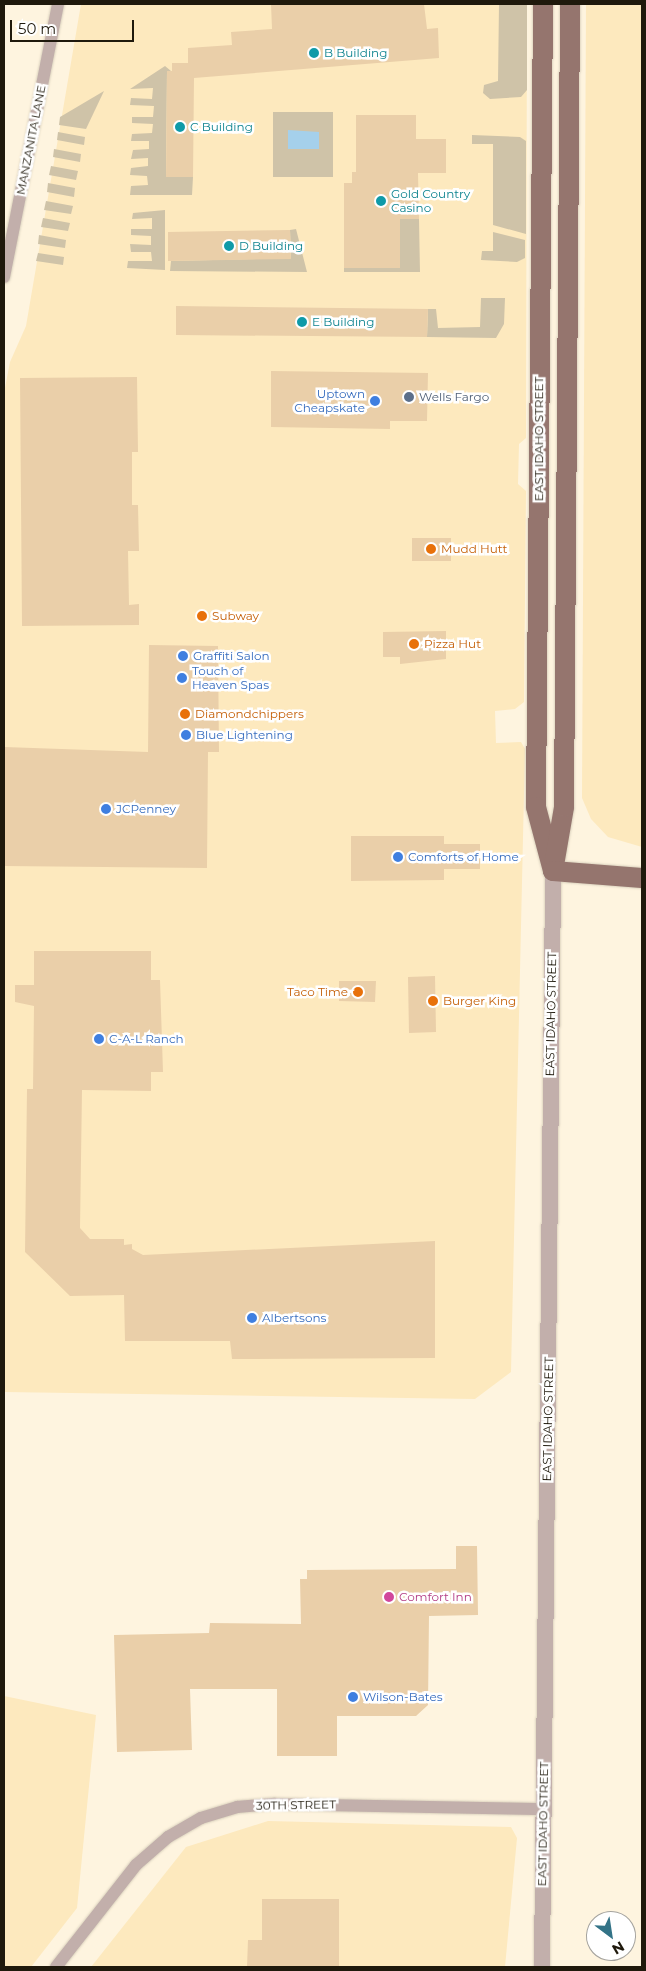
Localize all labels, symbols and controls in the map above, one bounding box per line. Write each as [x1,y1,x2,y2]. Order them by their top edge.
scale bar [12,10,136,42]
text: 50 m [18,19,56,38]
place label: B Building [324,46,387,60]
marker: B Building [308,47,320,59]
street label: MANZANITA LANE [13,84,49,196]
place label: C Building [190,120,253,134]
marker: C Building [174,121,186,133]
place label: Gold Country Casino [391,187,470,215]
marker: Gold Country Casino [375,195,387,207]
place label: D Building [239,239,303,253]
marker: D Building [223,240,235,252]
place label: E Building [312,315,374,329]
marker: E Building [296,316,308,328]
street label: EAST IDAHO STREET [532,377,546,501]
place label: Uptown Cheapskate [294,387,365,415]
place label: Wells Fargo [419,390,489,404]
marker: Wells Fargo [403,391,415,403]
marker: Uptown Cheapskate [369,395,381,407]
place label: Mudd Hutt [441,542,507,556]
marker: Mudd Hutt [425,543,437,555]
place label: Subway [212,609,259,623]
marker: Subway [196,610,208,622]
place label: Pizza Hut [424,637,481,651]
marker: Pizza Hut [408,638,420,650]
place label: Graffiti Salon [193,649,270,663]
marker: Graffiti Salon [177,650,189,662]
place label: Touch of Heaven Spas [192,664,269,692]
marker: Touch of Heaven Spas [176,672,188,684]
place label: Diamondchippers [195,707,304,721]
marker: Diamondchippers [179,708,191,720]
place label: Blue Lightening [196,728,293,742]
marker: Blue Lightening [180,729,192,741]
place label: JCPenney [116,802,176,816]
marker: JCPenney [100,803,112,815]
place label: Comforts of Home [408,850,519,864]
marker: Comforts of Home [392,851,404,863]
street label: EAST IDAHO STREET [543,952,559,1076]
place label: Taco Time [287,985,348,999]
marker: Taco Time [352,986,364,998]
place label: Burger King [443,994,516,1008]
marker: Burger King [427,995,439,1007]
place label: C-A-L Ranch [109,1032,184,1046]
marker: C-A-L Ranch [93,1033,105,1045]
place label: Albertsons [262,1311,326,1325]
marker: Albertsons [246,1312,258,1324]
street label: EAST IDAHO STREET [540,1357,556,1481]
place label: Comfort Inn [399,1590,472,1604]
marker: Comfort Inn [383,1591,395,1603]
place label: Wilson-Bates [363,1690,443,1704]
marker: Wilson-Bates [347,1691,359,1703]
street label: EAST IDAHO STREET [535,1762,551,1886]
street label: 30TH STREET [256,1797,336,1813]
north arrow [586,1911,636,1961]
text: N [609,1937,628,1959]

